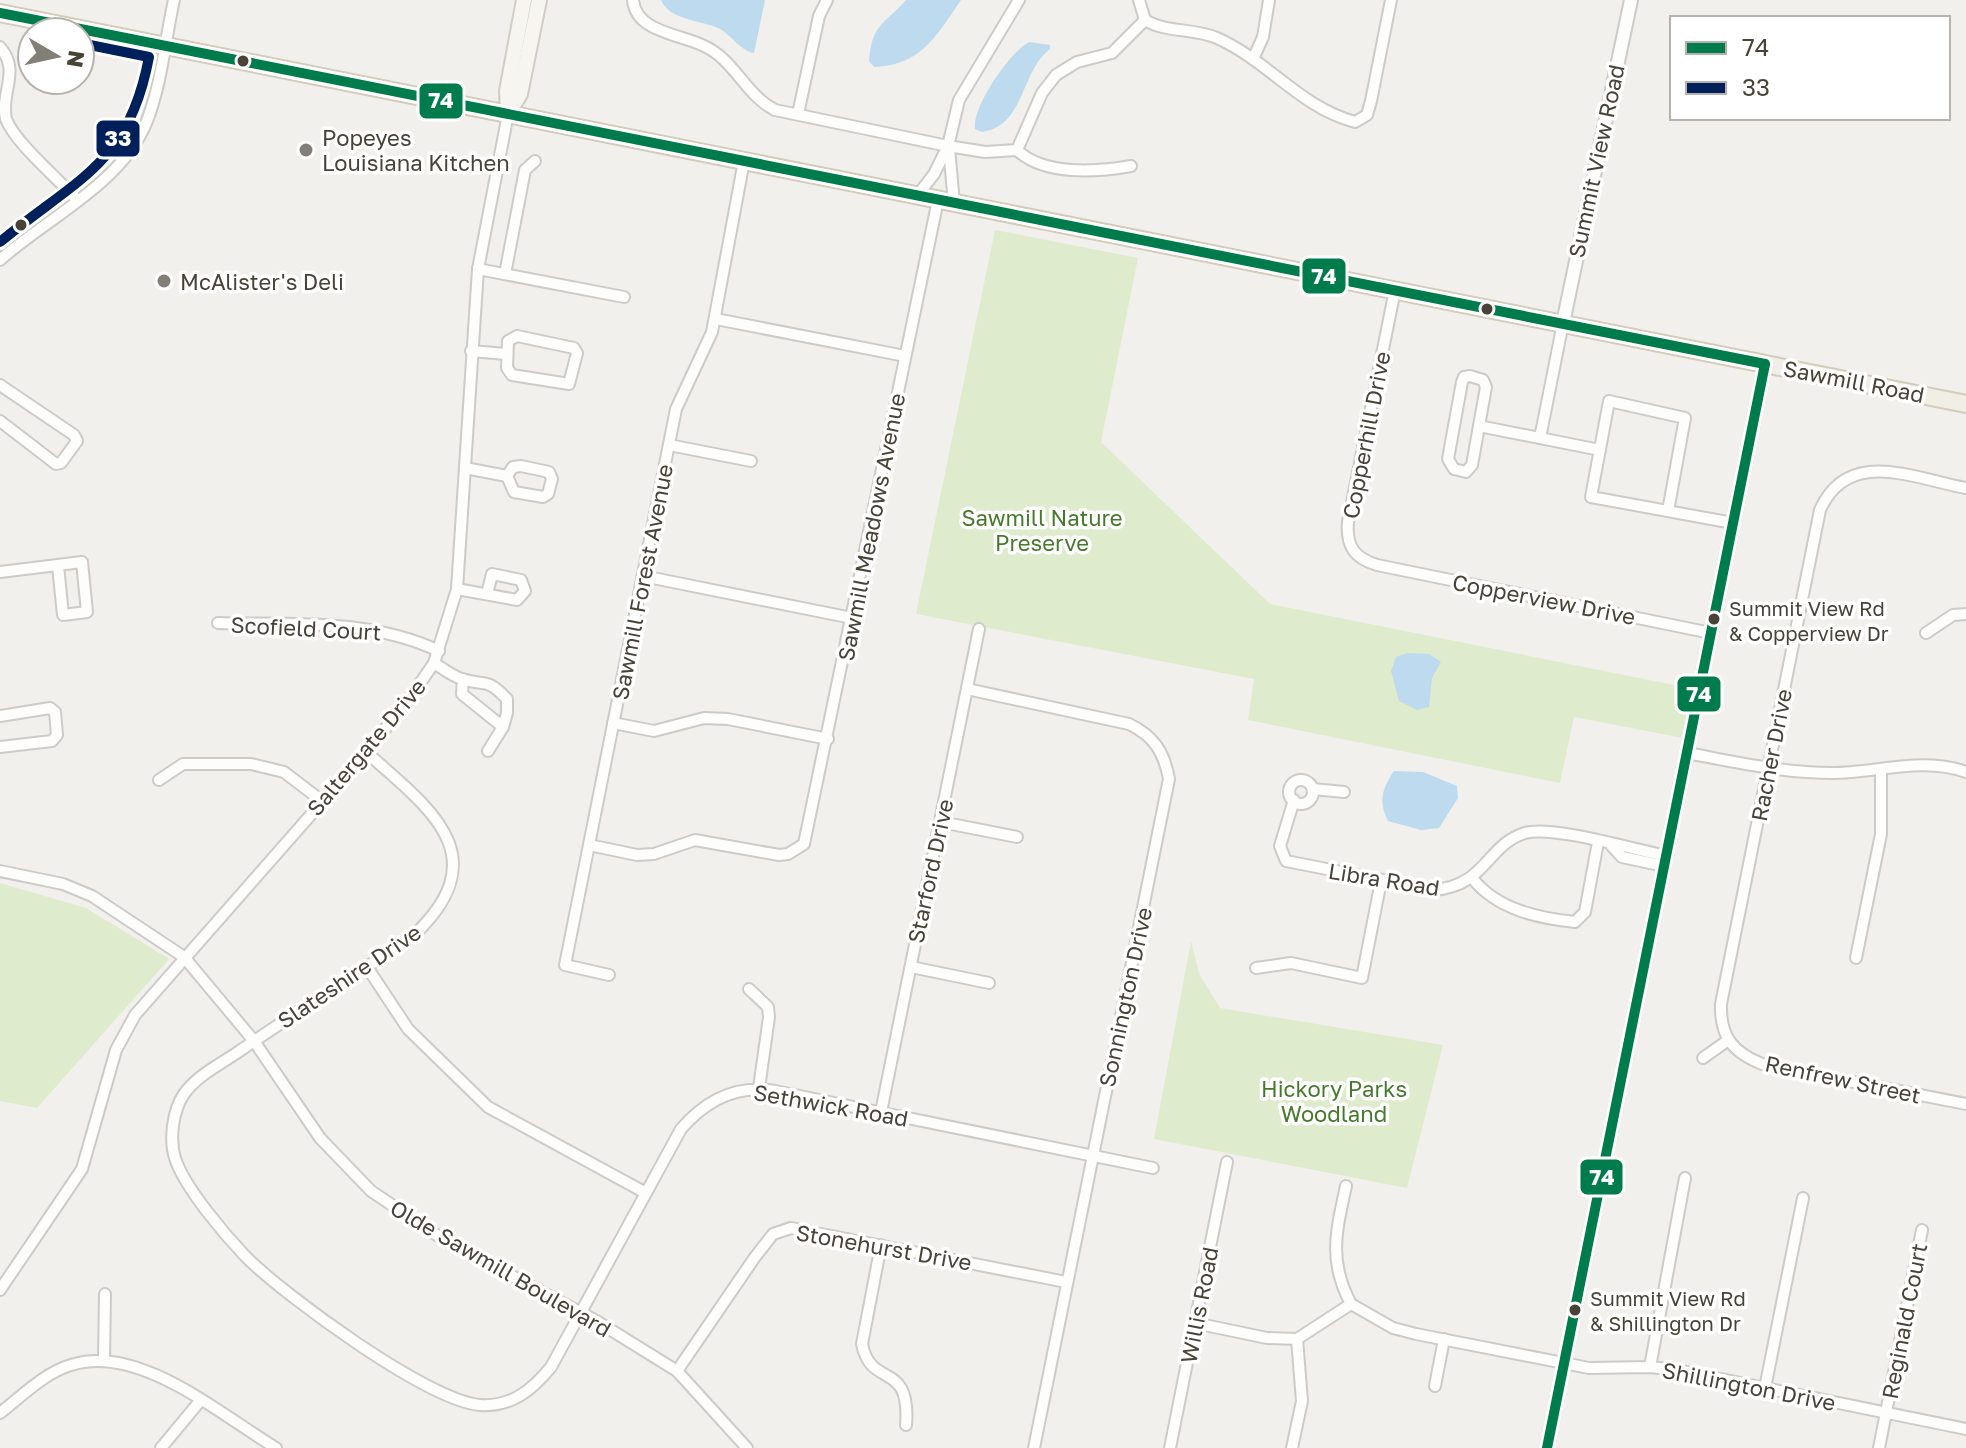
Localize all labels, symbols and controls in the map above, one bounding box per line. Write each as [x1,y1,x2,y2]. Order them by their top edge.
north arrow [16,16,96,96]
legend [1670,16,1950,120]
text: 74 [1742,32,1769,61]
text: N [62,49,91,70]
unlabelled marker [235,53,251,69]
street label: Summit View Road [1562,62,1630,260]
text: 33 [1742,72,1770,101]
line badge: 74 [418,82,464,120]
text: 74 [428,86,454,113]
line badge: 33 [95,119,141,158]
text: 33 [105,124,131,151]
place label: Popeyes Louisiana Kitchen [322,124,510,176]
marker: Popeyes Louisiana Kitchen [297,141,315,159]
unlabelled marker [13,217,29,233]
line badge: 74 [1301,257,1347,295]
text: 74 [1311,262,1337,289]
place label: McAlister's Deli [180,268,344,295]
marker: McAlister's Deli [155,272,173,290]
unlabelled marker [1479,301,1495,317]
street label: Copperhill Drive [1337,349,1395,521]
street label: Sawmill Road [1781,354,1927,408]
street label: Sawmill Meadows Avenue [832,391,910,663]
street label: Sawmill Forest Avenue [606,462,678,702]
park label: Sawmill Nature Preserve [961,504,1123,556]
street label: Copperview Drive [1450,568,1638,630]
place label: Summit View Rd & Copperview Dr [1729,596,1889,645]
street label: Scofield Court [230,611,382,645]
marker: Summit View Rd & Copperview Dr [1706,611,1722,627]
street label: Saltergate Drive [301,673,431,821]
line badge: 74 [1676,675,1722,713]
text: 74 [1686,680,1712,707]
street label: Racher Drive [1745,687,1797,823]
street label: Starford Drive [902,796,958,946]
street label: Libra Road [1326,857,1442,901]
street label: Sonnington Drive [1093,905,1157,1089]
street label: Slateshire Drive [272,918,426,1034]
street label: Renfrew Street [1763,1049,1923,1109]
park label: Hickory Parks Woodland [1261,1075,1407,1127]
street label: Sethwick Road [752,1078,910,1132]
line badge: 74 [1579,1158,1624,1196]
text: 74 [1589,1163,1615,1190]
street label: Olde Sawmill Boulevard [386,1194,616,1342]
street label: Stonehurst Drive [794,1218,974,1276]
street label: Reginald Court [1876,1241,1932,1401]
street label: Willis Road [1174,1244,1224,1366]
place label: Summit View Rd & Shillington Dr [1590,1286,1746,1335]
marker: Summit View Rd & Shillington Dr [1567,1302,1583,1318]
street label: Shillington Drive [1660,1356,1838,1416]

